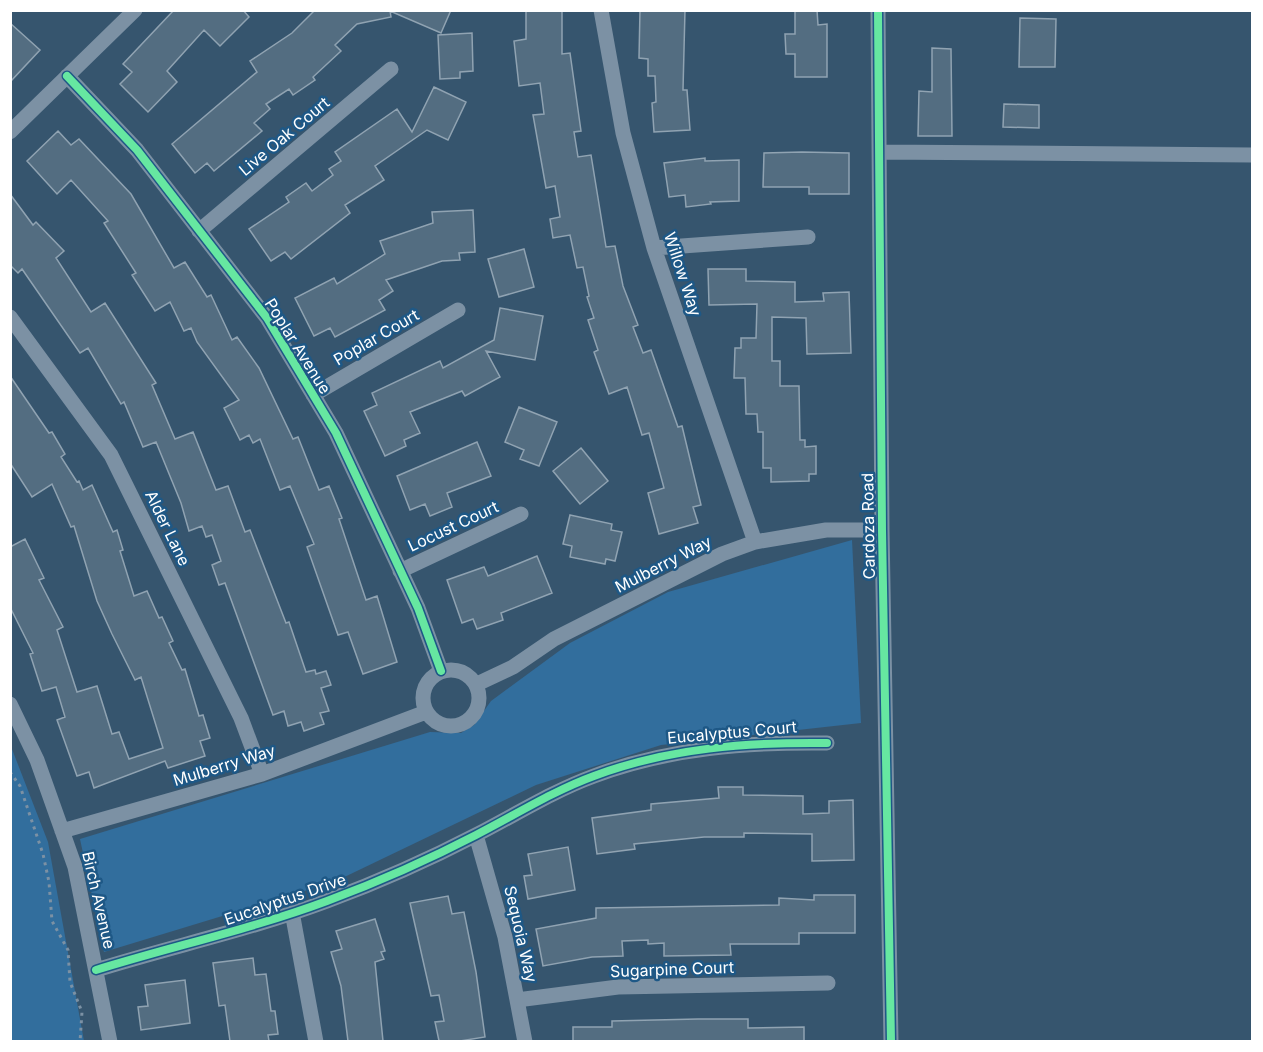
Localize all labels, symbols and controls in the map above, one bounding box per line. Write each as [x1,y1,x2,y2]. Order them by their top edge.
street label: Live Oak Court [235,92,333,180]
street label: Willow Way [660,230,706,318]
street label: Poplar Avenue [261,294,335,398]
street label: Poplar Court [330,305,422,369]
street label: Cardoza Road [857,473,879,579]
street label: Alder Lane [141,487,195,569]
street label: Locust Court [405,496,501,556]
street label: Mulberry Way [611,531,715,597]
street label: Eucalyptus Court [666,716,798,748]
street label: Mulberry Way [171,740,277,790]
street label: Birch Avenue [78,849,120,951]
street label: Eucalyptus Drive [221,869,349,929]
street label: Sequoia Way [500,884,542,984]
street label: Sugarpine Court [610,957,734,981]

